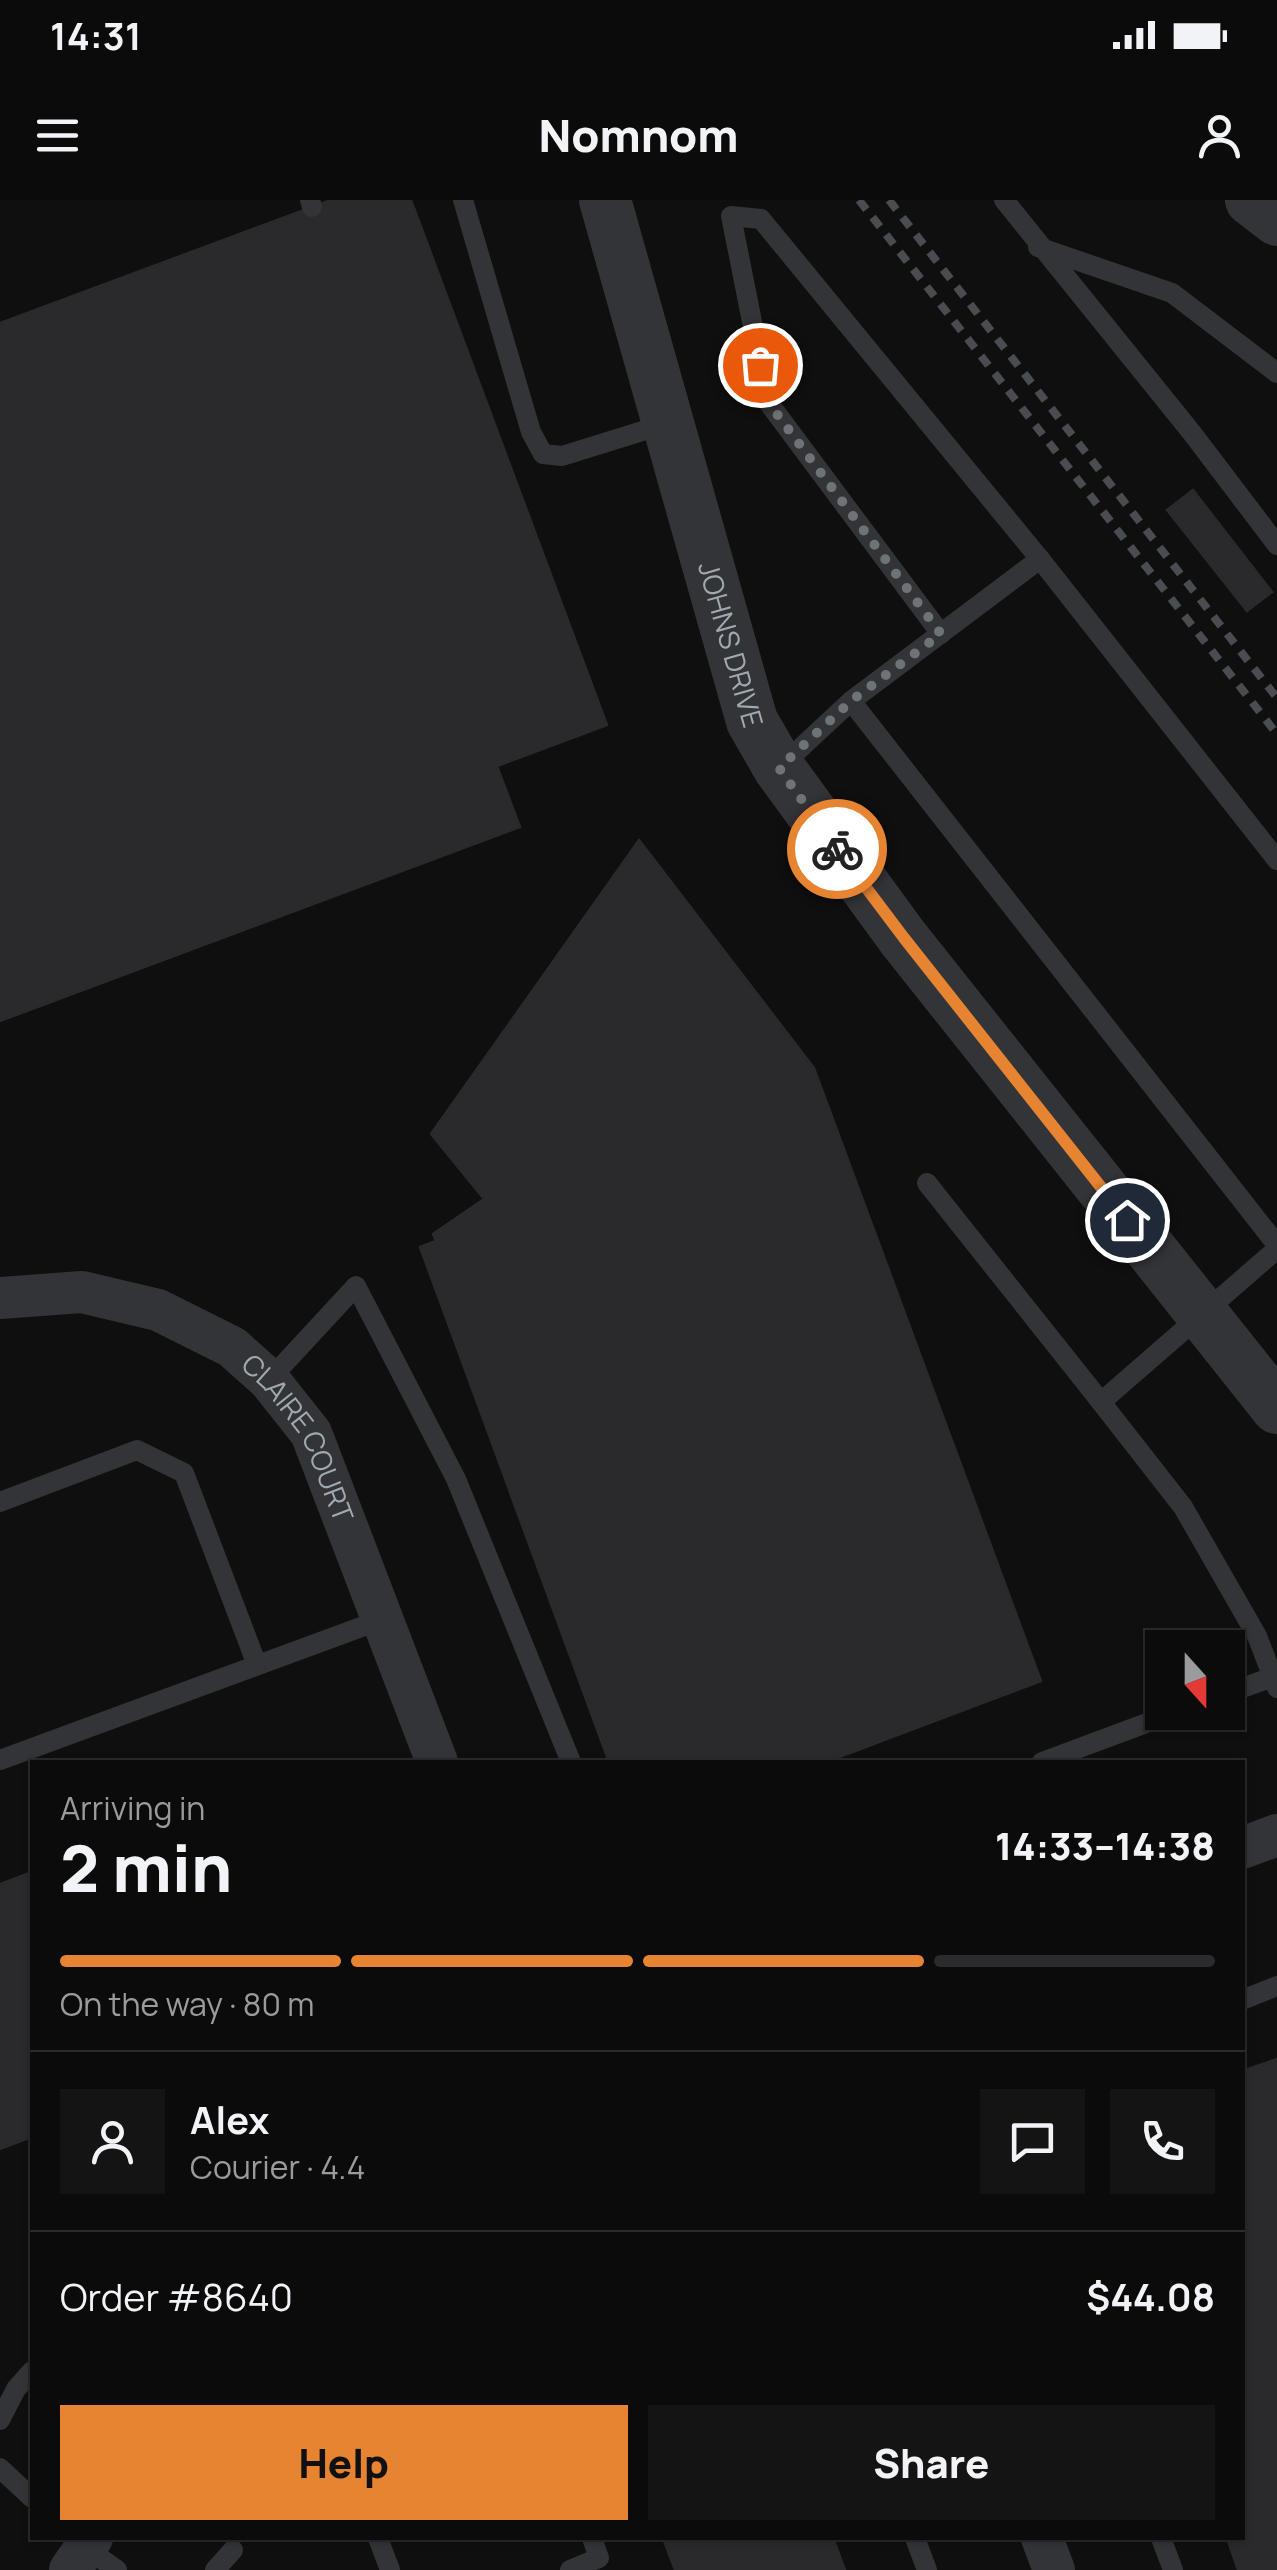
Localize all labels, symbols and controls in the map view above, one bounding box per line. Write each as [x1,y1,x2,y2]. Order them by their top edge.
text: 14:31 [50,9,142,61]
text: Nomnom [539,104,738,166]
icon: menu [30,108,85,163]
icon: person [1192,108,1247,163]
pin [718,323,803,408]
icon: bag [733,338,788,393]
street label: JOHNS DRIVE [690,557,773,732]
courier [787,799,887,899]
icon: bike [810,822,865,877]
pin [1085,1178,1170,1263]
icon: home [1100,1193,1155,1248]
street label: CLAIRE COURT [234,1345,363,1527]
north arrow [1145,1630,1245,1730]
map controls [1145,1630,1245,1730]
text: Arriving in [60,1786,205,1830]
text: 14:33–14:38 [995,1819,1215,1871]
text: 2 min [60,1823,232,1912]
text: On the way · 80 m [60,1982,314,2026]
button: person [60,2089,165,2194]
button: chat [980,2089,1085,2194]
button: phone [1110,2089,1215,2194]
text: Alex [190,2093,269,2145]
text: Courier · 4.4 [190,2145,365,2189]
text: Order #8640 [60,2270,293,2322]
text: $44.08 [1086,2270,1215,2322]
button: Help [60,2405,628,2520]
button: Share [648,2405,1215,2520]

